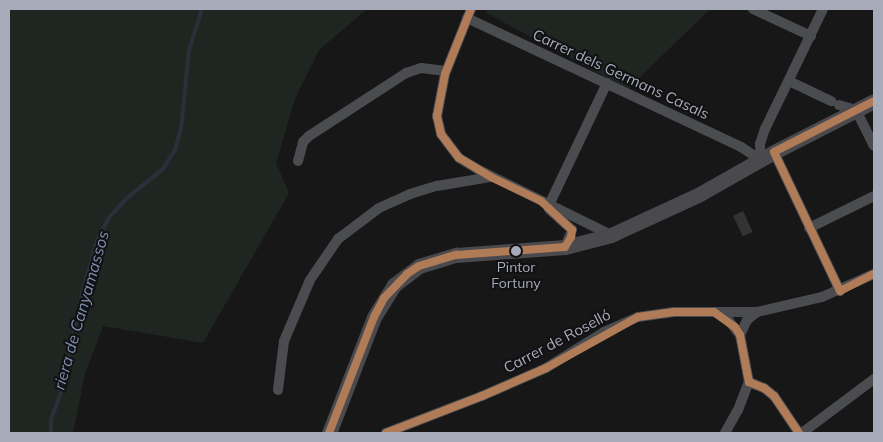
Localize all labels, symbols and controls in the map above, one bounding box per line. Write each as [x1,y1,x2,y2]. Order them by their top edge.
street label: Carrer dels Germans Casals [530,25,712,123]
water label: riera de Canyamassos [49,228,113,392]
marker: Pintor Fortuny [511,246,521,256]
place label: Pintor Fortuny [491,259,541,292]
street label: Carrer de Roselló [500,305,614,377]

